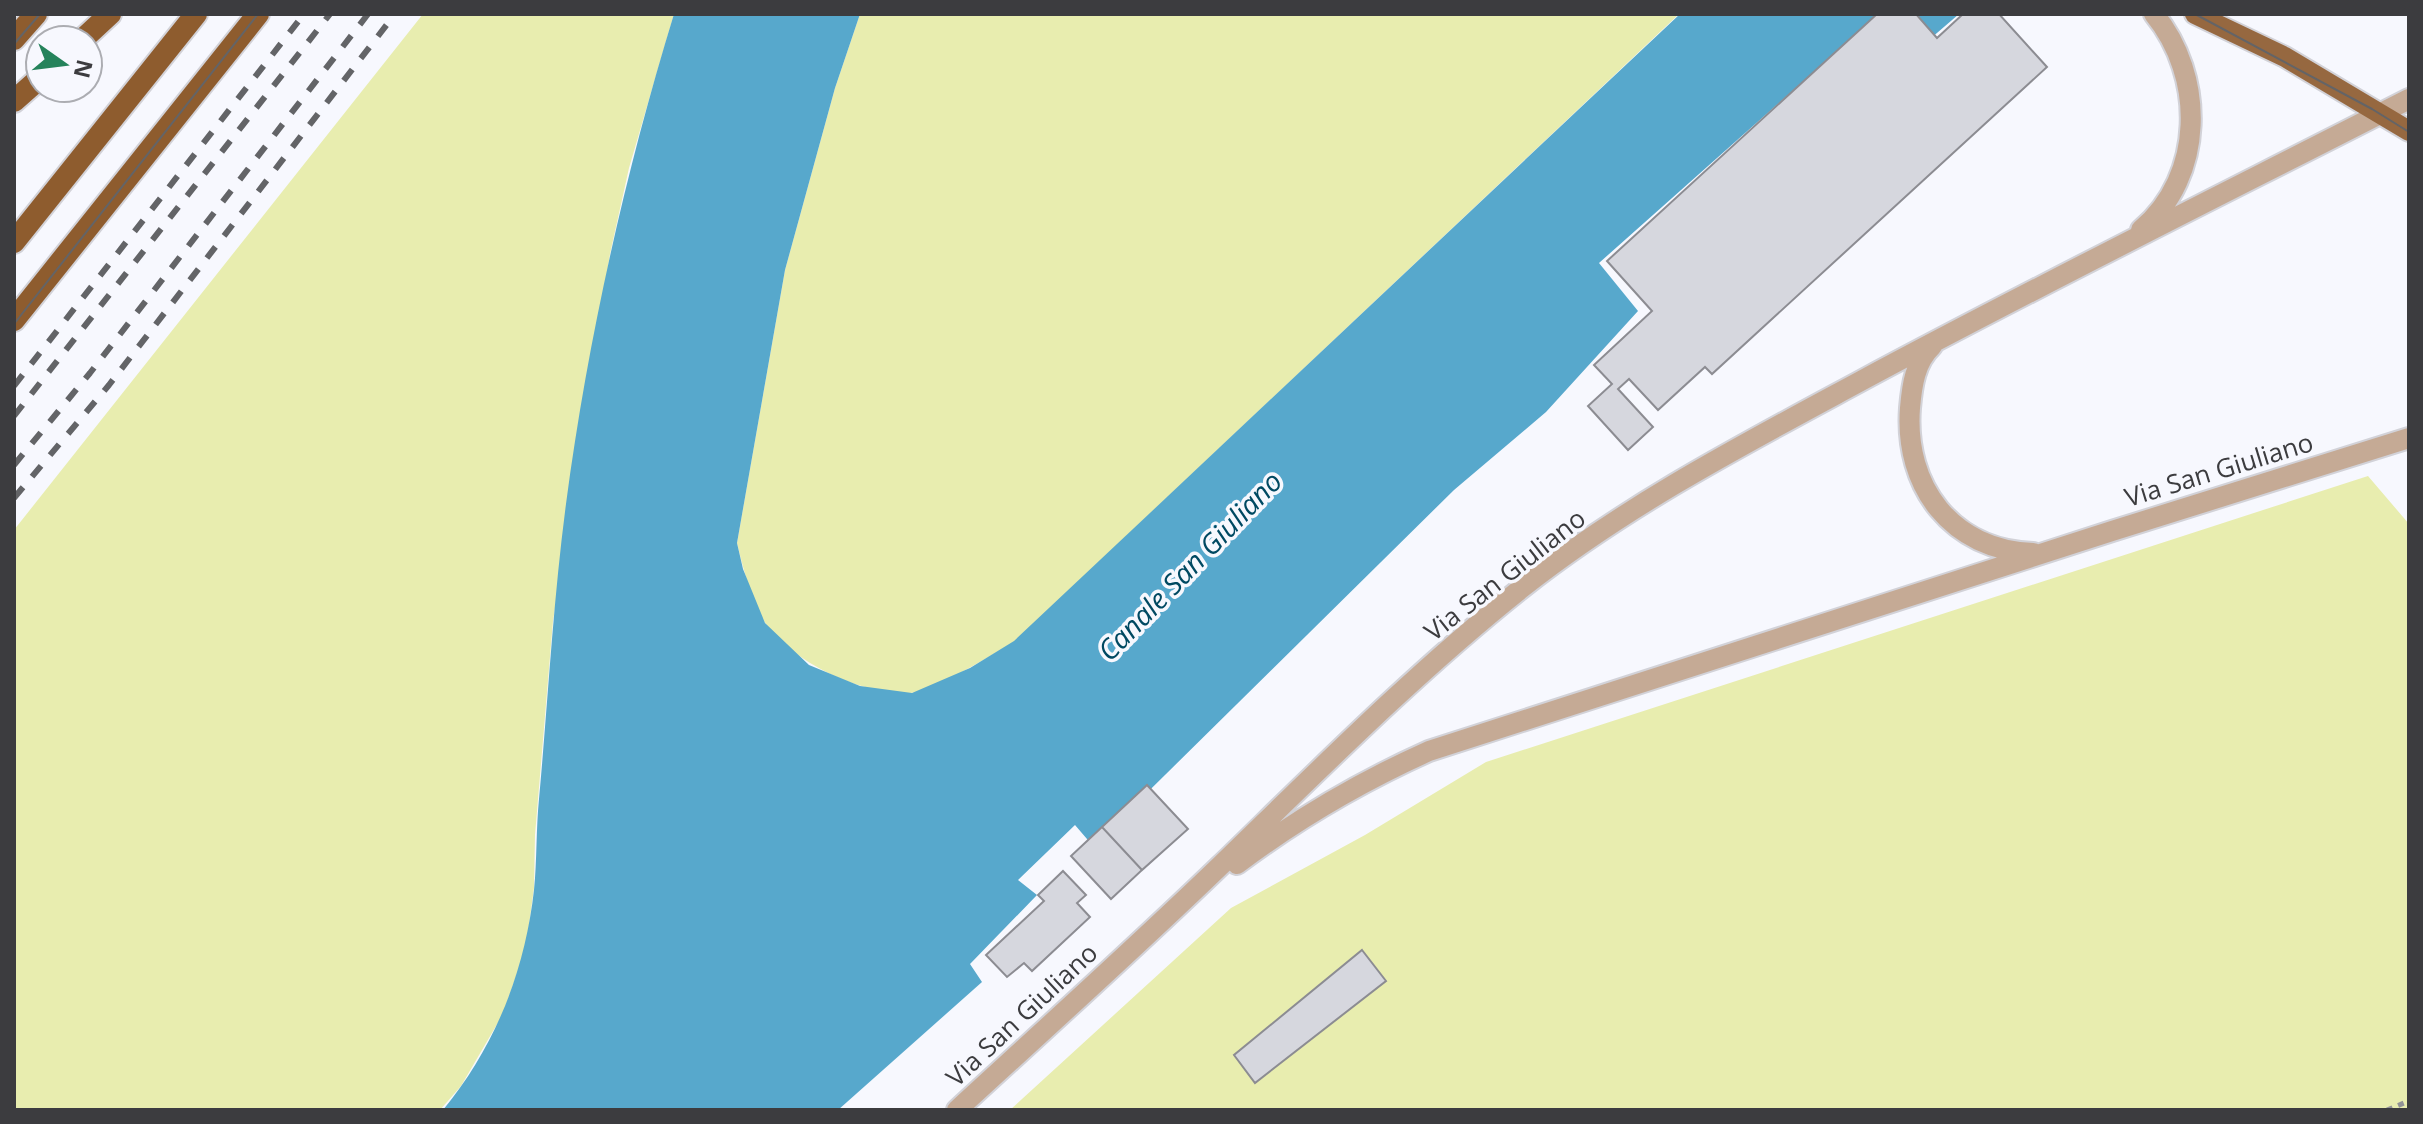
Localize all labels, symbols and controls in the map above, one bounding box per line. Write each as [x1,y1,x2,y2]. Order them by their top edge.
north arrow [24,24,104,104]
text: N [68,57,101,81]
street label: Via San Giuliano [2120,423,2317,515]
water label: Canale San Giuliano [1089,462,1290,668]
street label: Via San Giuliano [1416,500,1592,649]
street label: Via San Giuliano [938,935,1105,1094]

